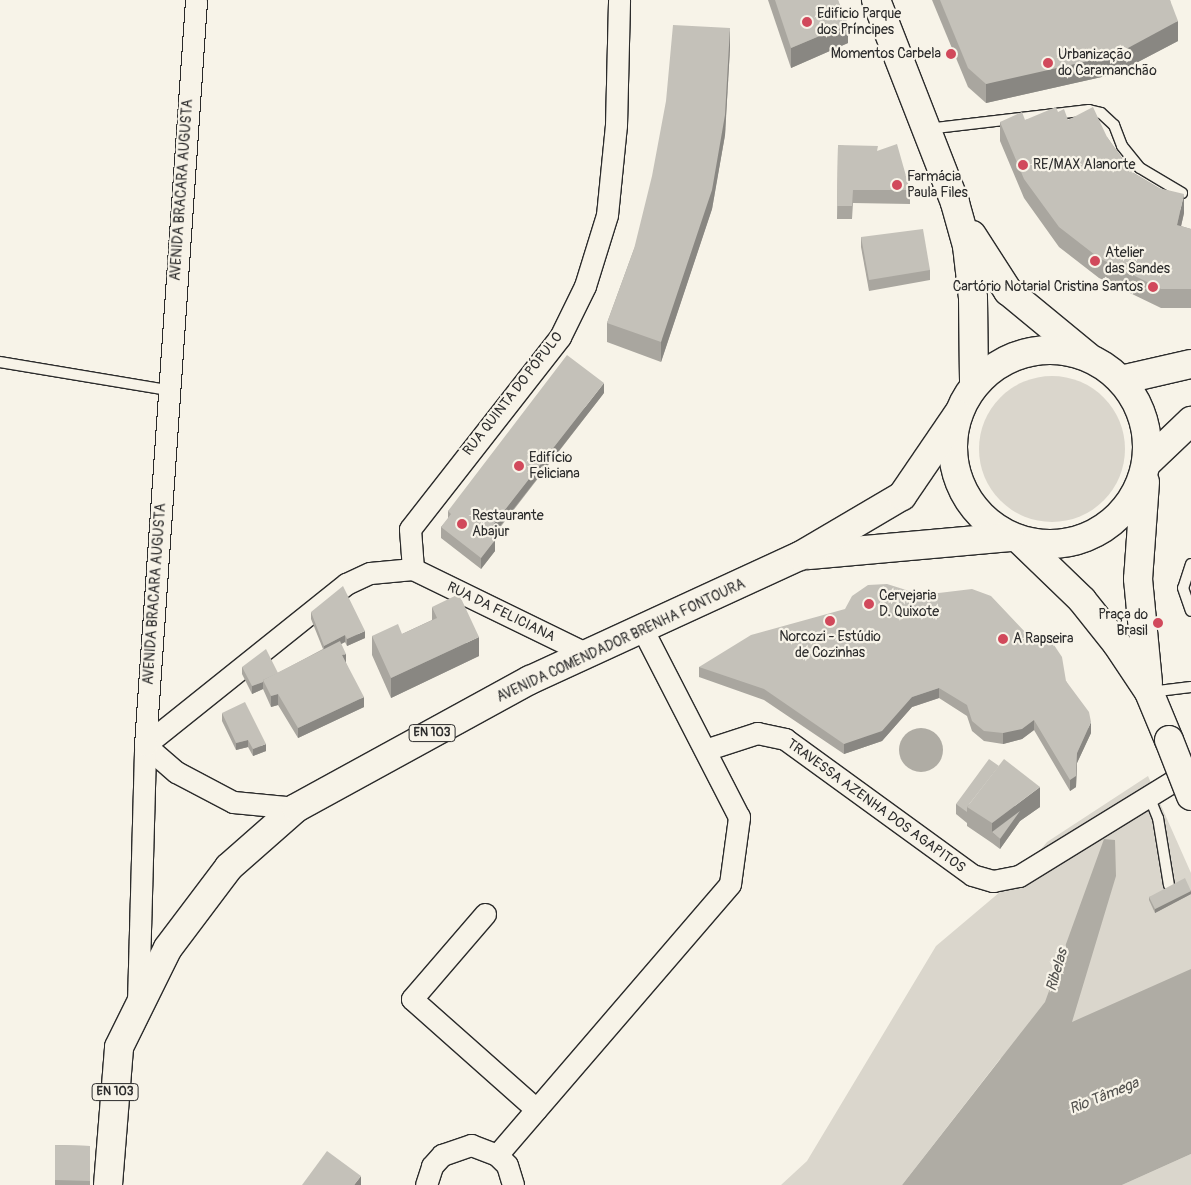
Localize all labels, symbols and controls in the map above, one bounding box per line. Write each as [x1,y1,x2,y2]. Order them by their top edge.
place label: Edificio Parque dos Príncipes [817,6,901,38]
marker: Edificio Parque dos Príncipes [801,16,813,28]
place label: Momentos Carbela [831,46,941,62]
place label: Urbanização do Caramanchão [1058,47,1157,80]
marker: Momentos Carbela [945,48,957,60]
marker: Urbanização do Caramanchão [1042,57,1054,69]
street label: AVENIDA BRACARA AUGUSTA [167,99,197,281]
place label: RE/MAX Alanorte [1033,157,1135,173]
marker: RE/MAX Alanorte [1017,159,1029,171]
place label: Farmácia Paula Files [907,169,968,202]
marker: Farmácia Paula Files [891,179,903,191]
place label: Atelier das Sandes [1105,245,1170,278]
marker: Atelier das Sandes [1089,255,1101,267]
place label: Cartório Notarial Cristina Santos [953,279,1143,295]
marker: Cartório Notarial Cristina Santos [1147,281,1159,293]
street label: RUA QUINTA DO PÓPULO [460,329,566,459]
place label: Edifício Feliciana [529,450,580,482]
marker: Edifício Feliciana [513,460,525,472]
street label: AVENIDA BRACARA AUGUSTA [140,503,170,685]
place label: Restaurante Abajur [472,508,544,540]
marker: Restaurante Abajur [456,518,468,530]
street label: AVENIDA COMENDADOR BRENHA FONTOURA [494,576,748,706]
street label: RUA DA FELICIANA [444,579,558,645]
place label: Cervejaria D. Quixote [879,588,939,620]
marker: Cervejaria D. Quixote [863,598,875,610]
place label: Praça do Brasil [1098,607,1148,640]
marker: Norcozi - Estúdio de Cozinhas [824,615,836,627]
marker: Praça do Brasil [1152,617,1164,629]
place label: Norcozi - Estúdio de Cozinhas [779,629,881,662]
place label: A Rapseira [1013,631,1074,647]
marker: A Rapseira [997,633,1009,645]
road number: EN 103 [408,724,456,742]
street label: TRAVESSA AZENHA DOS AGAPITOS [783,736,969,876]
water label: Ribelas [1042,947,1072,993]
water label: Rio Tâmega [1067,1074,1141,1118]
road number: EN 103 [91,1082,139,1102]

